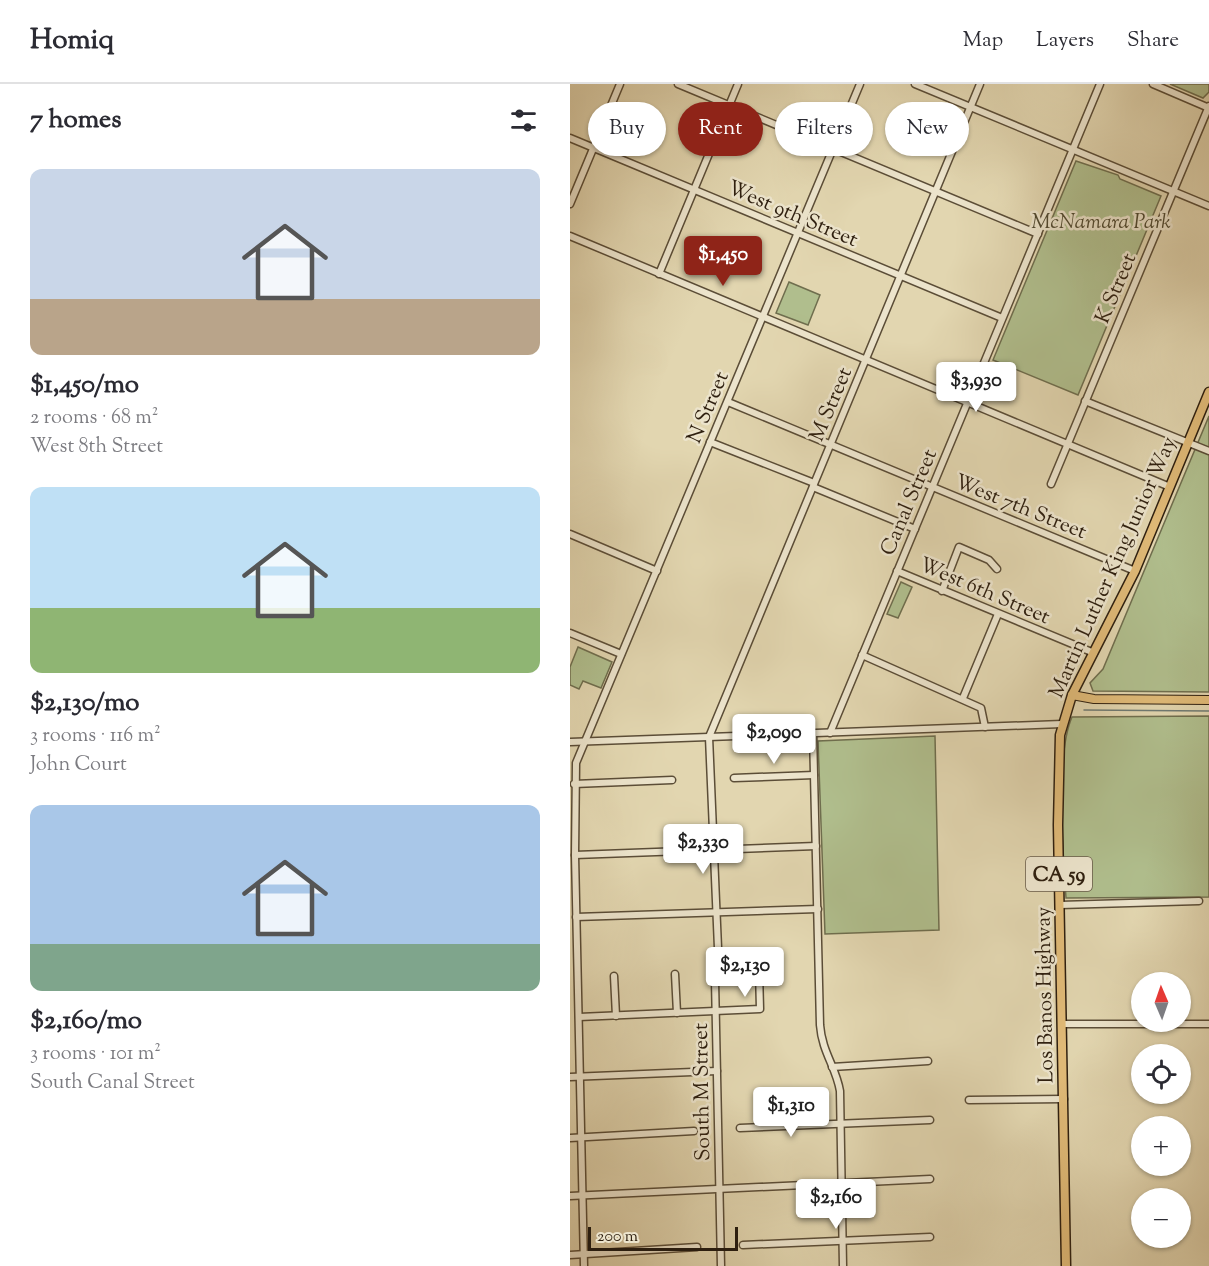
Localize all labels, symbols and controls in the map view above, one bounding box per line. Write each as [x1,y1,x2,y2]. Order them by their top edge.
text: Homiq [30,21,114,61]
text: Map [963,26,1003,56]
text: Layers [1036,26,1094,56]
text: Share [1127,26,1179,56]
text: 7 homes [30,102,121,139]
chip: Buy [588,102,666,156]
chip: Rent [678,102,763,156]
chip: Filters [775,102,873,156]
chip: New [885,102,969,156]
icon: filters [507,104,540,137]
street label: West 9th Street [722,174,862,256]
icon: home [231,208,339,316]
park label: McNamara Park [1031,208,1171,238]
pin: $1,450 [674,236,772,287]
text: $1,450 [698,241,748,270]
street label: K Street [1089,249,1145,329]
pin: $3,930 [927,362,1025,413]
street label: M Street [803,363,861,447]
text: $1,450/mo [30,367,139,404]
street label: N Street [680,367,737,448]
text: $3,930 [950,367,1002,396]
text: 2 rooms · 68 m² [30,404,158,433]
street label: Martin Luther King Junior Way [1043,432,1185,703]
text: West 8th Street [30,433,163,462]
street label: Canal Street [874,445,946,561]
street label: West 7th Street [950,468,1091,548]
icon: home [231,526,339,634]
street label: West 6th Street [914,551,1054,633]
text: $2,130/mo [30,685,139,722]
pin: $2,090 [725,714,823,765]
text: $2,090 [746,719,802,748]
text: 3 rooms · 116 m² [30,722,161,751]
text: John Court [30,751,127,780]
pin: $2,330 [654,824,752,875]
text: $2,330 [677,829,729,858]
icon: home [231,844,339,952]
road number: CA 59 [1026,857,1092,891]
street label: Los Banos Highway [1029,906,1063,1084]
pin: $2,130 [696,947,794,998]
text: $2,130 [720,952,770,981]
north arrow [1131,972,1191,1032]
map controls [1131,972,1191,1248]
text: $2,160/mo [30,1003,142,1040]
street label: South M Street [687,1023,719,1161]
text: 3 rooms · 101 m² [30,1040,161,1069]
button: locate [1131,1044,1191,1104]
text: South Canal Street [30,1069,195,1098]
pin: $1,310 [742,1087,840,1138]
text: $1,310 [767,1092,815,1121]
button: + [1131,1116,1191,1176]
pin: $2,160 [787,1179,885,1230]
text: $2,160 [810,1184,862,1213]
button: − [1131,1188,1191,1248]
scale bar [588,1224,738,1252]
text: 200 m [597,1226,638,1249]

